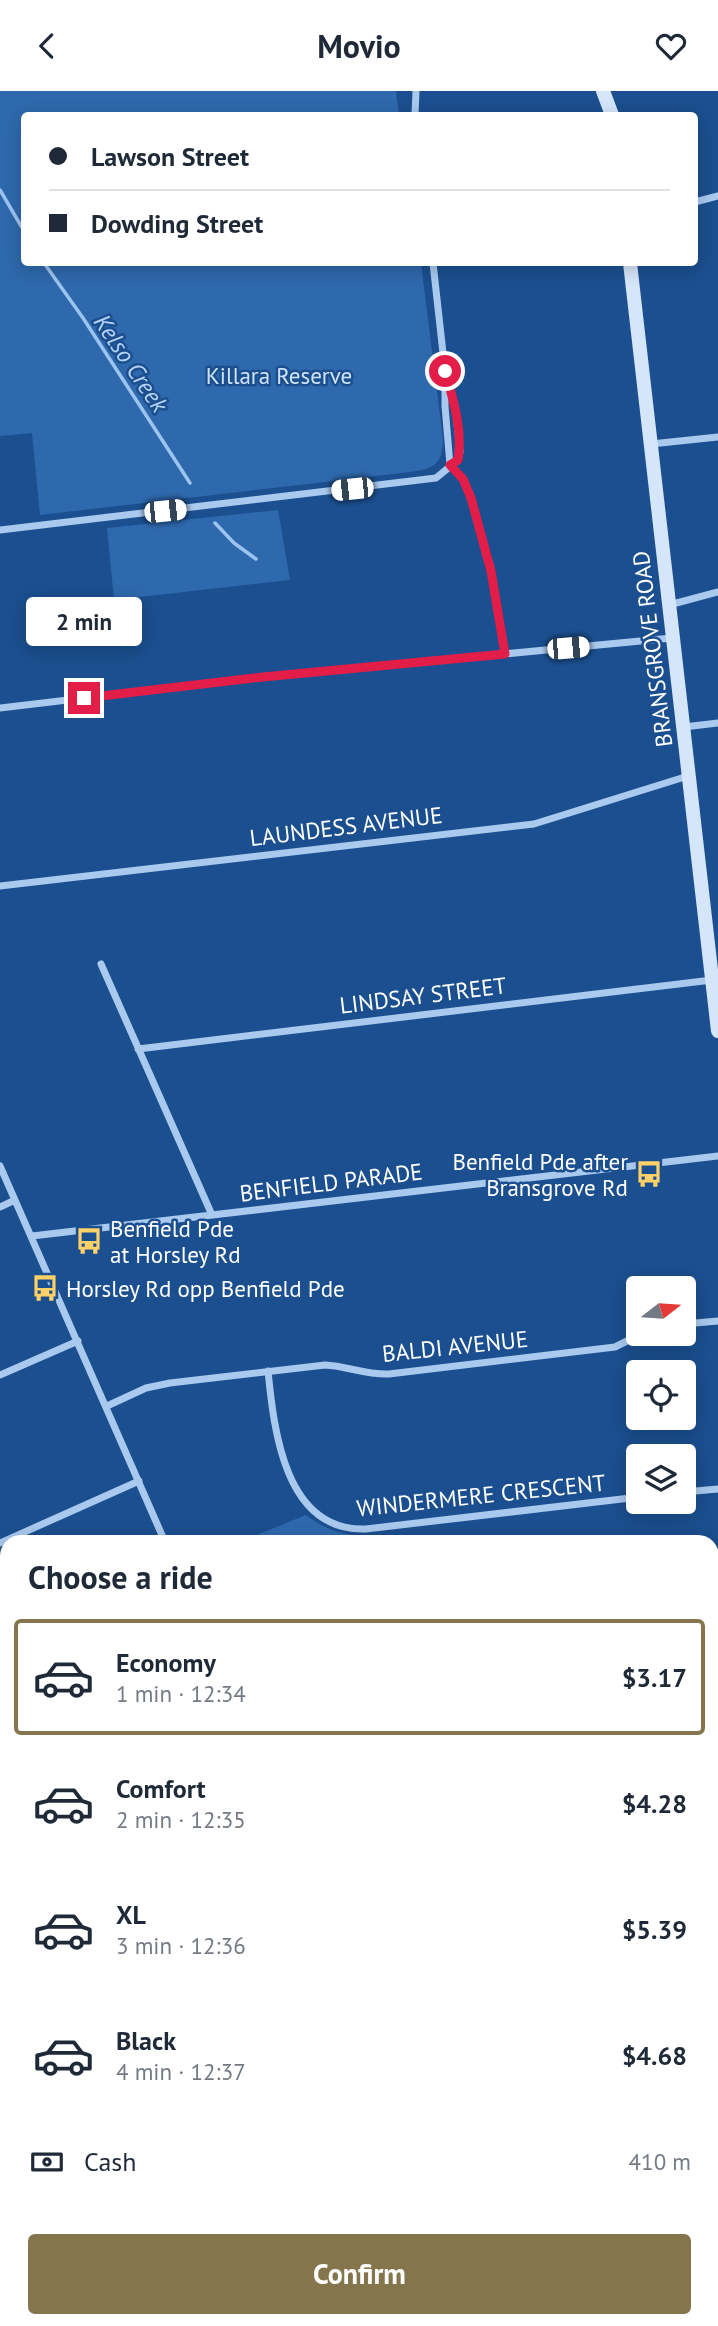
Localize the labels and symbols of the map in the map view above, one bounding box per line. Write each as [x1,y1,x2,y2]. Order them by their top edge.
water label: Kelso Creek [87,308,176,419]
route start [429,355,461,387]
park label: Killara Reserve [206,361,352,390]
car [331,476,374,502]
car [144,498,187,524]
street label: BRANSGROVE ROAD [626,549,678,749]
callout: 2 min [26,596,142,645]
car [547,636,590,660]
route end [68,682,100,714]
street label: LAUNDESS AVENUE [248,800,444,852]
street label: LINDSAY STREET [338,970,508,1020]
place label: Benfield Pde after Bransgrove Rd [452,1147,628,1202]
street label: BENFIELD PARADE [238,1156,424,1208]
bus stop icon: Benfield Pde after Bransgrove Rd [634,1159,664,1189]
place label: Benfield Pde at Horsley Rd [110,1214,241,1269]
bus stop icon: Benfield Pde at Horsley Rd [74,1226,104,1256]
bus stop icon: Horsley Rd opp Benfield Pde [30,1273,60,1303]
place label: Horsley Rd opp Benfield Pde [66,1274,345,1303]
north arrow [626,1276,696,1346]
street label: BALDI AVENUE [381,1324,529,1368]
street label: WINDERMERE CRESCENT [355,1467,607,1522]

